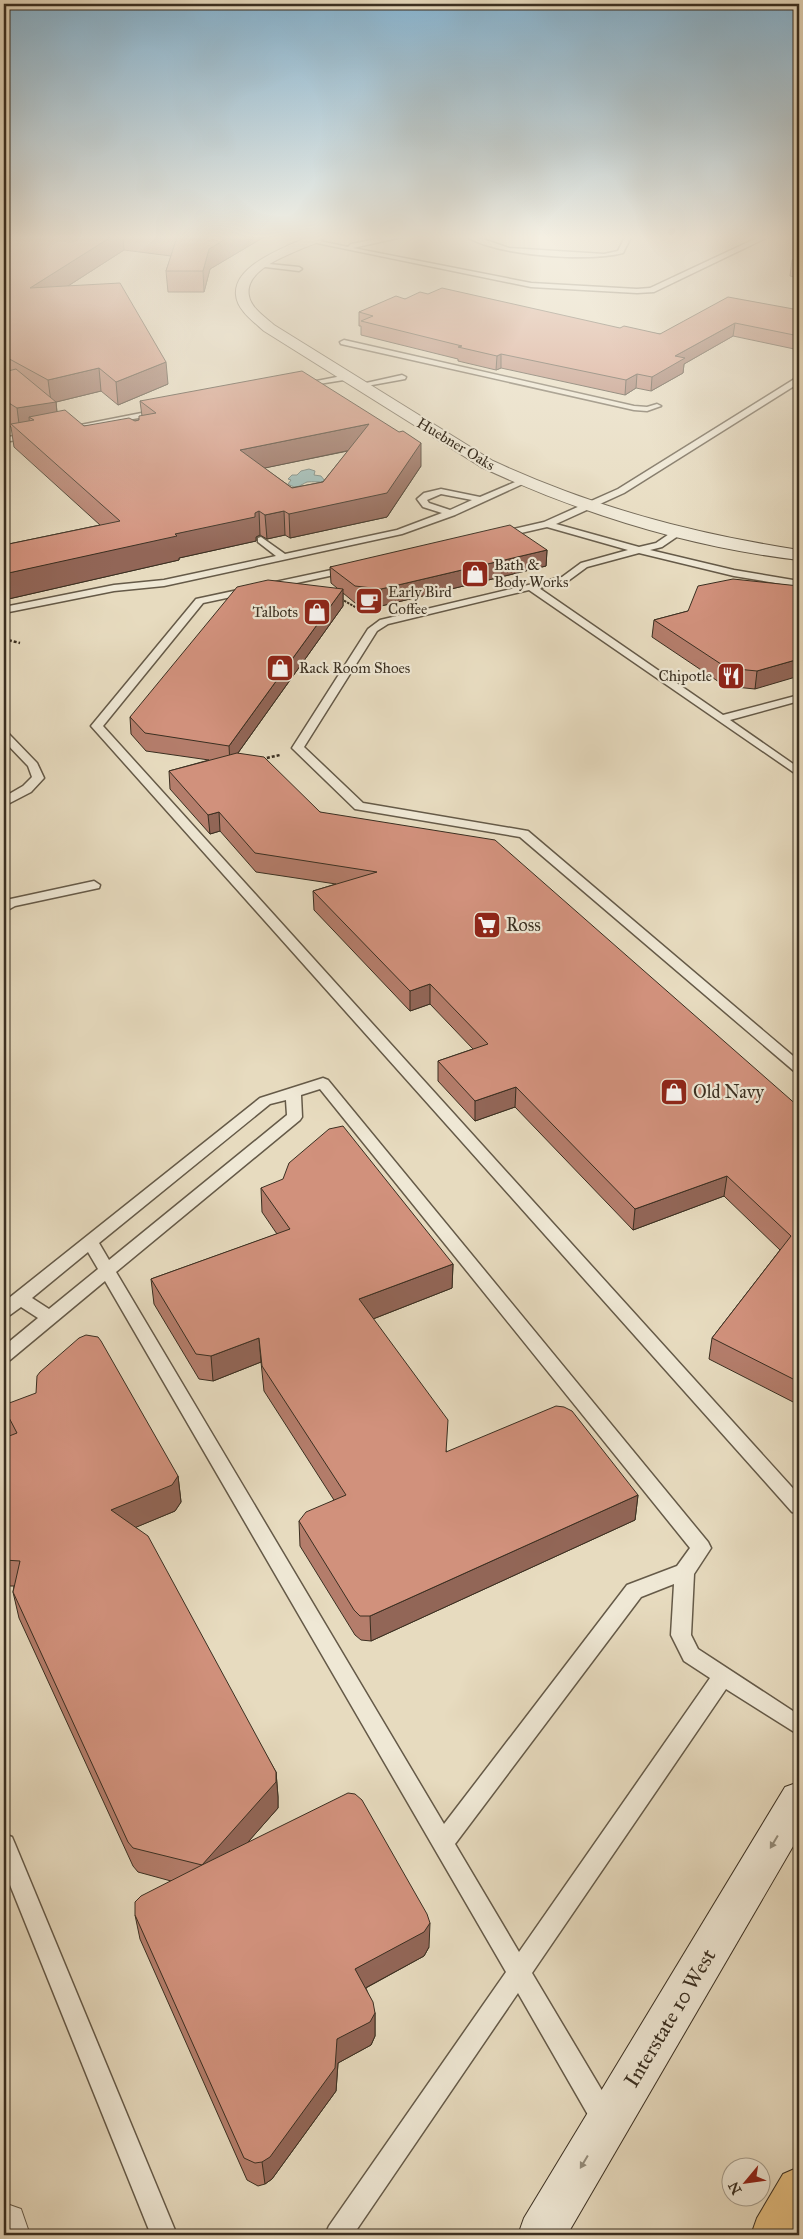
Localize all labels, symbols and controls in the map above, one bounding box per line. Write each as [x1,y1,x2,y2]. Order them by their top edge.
street label: Huebner Oaks [414,414,498,474]
place label: Bath & Body Works [494,556,568,591]
shop icon: Bath & Body Works [460,559,490,589]
place label: Early Bird Coffee [388,583,452,618]
cafe icon: Early Bird Coffee [354,586,384,616]
shop icon: Talbots [302,597,332,627]
place label: Talbots [252,603,298,621]
shop icon: Rack Room Shoes [265,653,295,683]
place label: Rack Room Shoes [299,659,410,677]
restaurant icon: Chipotle [716,661,746,691]
place label: Chipotle [659,667,712,685]
supermarket icon: Ross [472,910,502,940]
place label: Ross [506,914,541,936]
shop icon: Old Navy [659,1077,689,1107]
place label: Old Navy [693,1081,764,1103]
one-way arrow [770,1835,779,1849]
street label: Interstate 10 West [618,1944,722,2092]
one-way arrow [580,2156,589,2169]
north arrow [720,2156,770,2206]
text: N [725,2179,745,2197]

